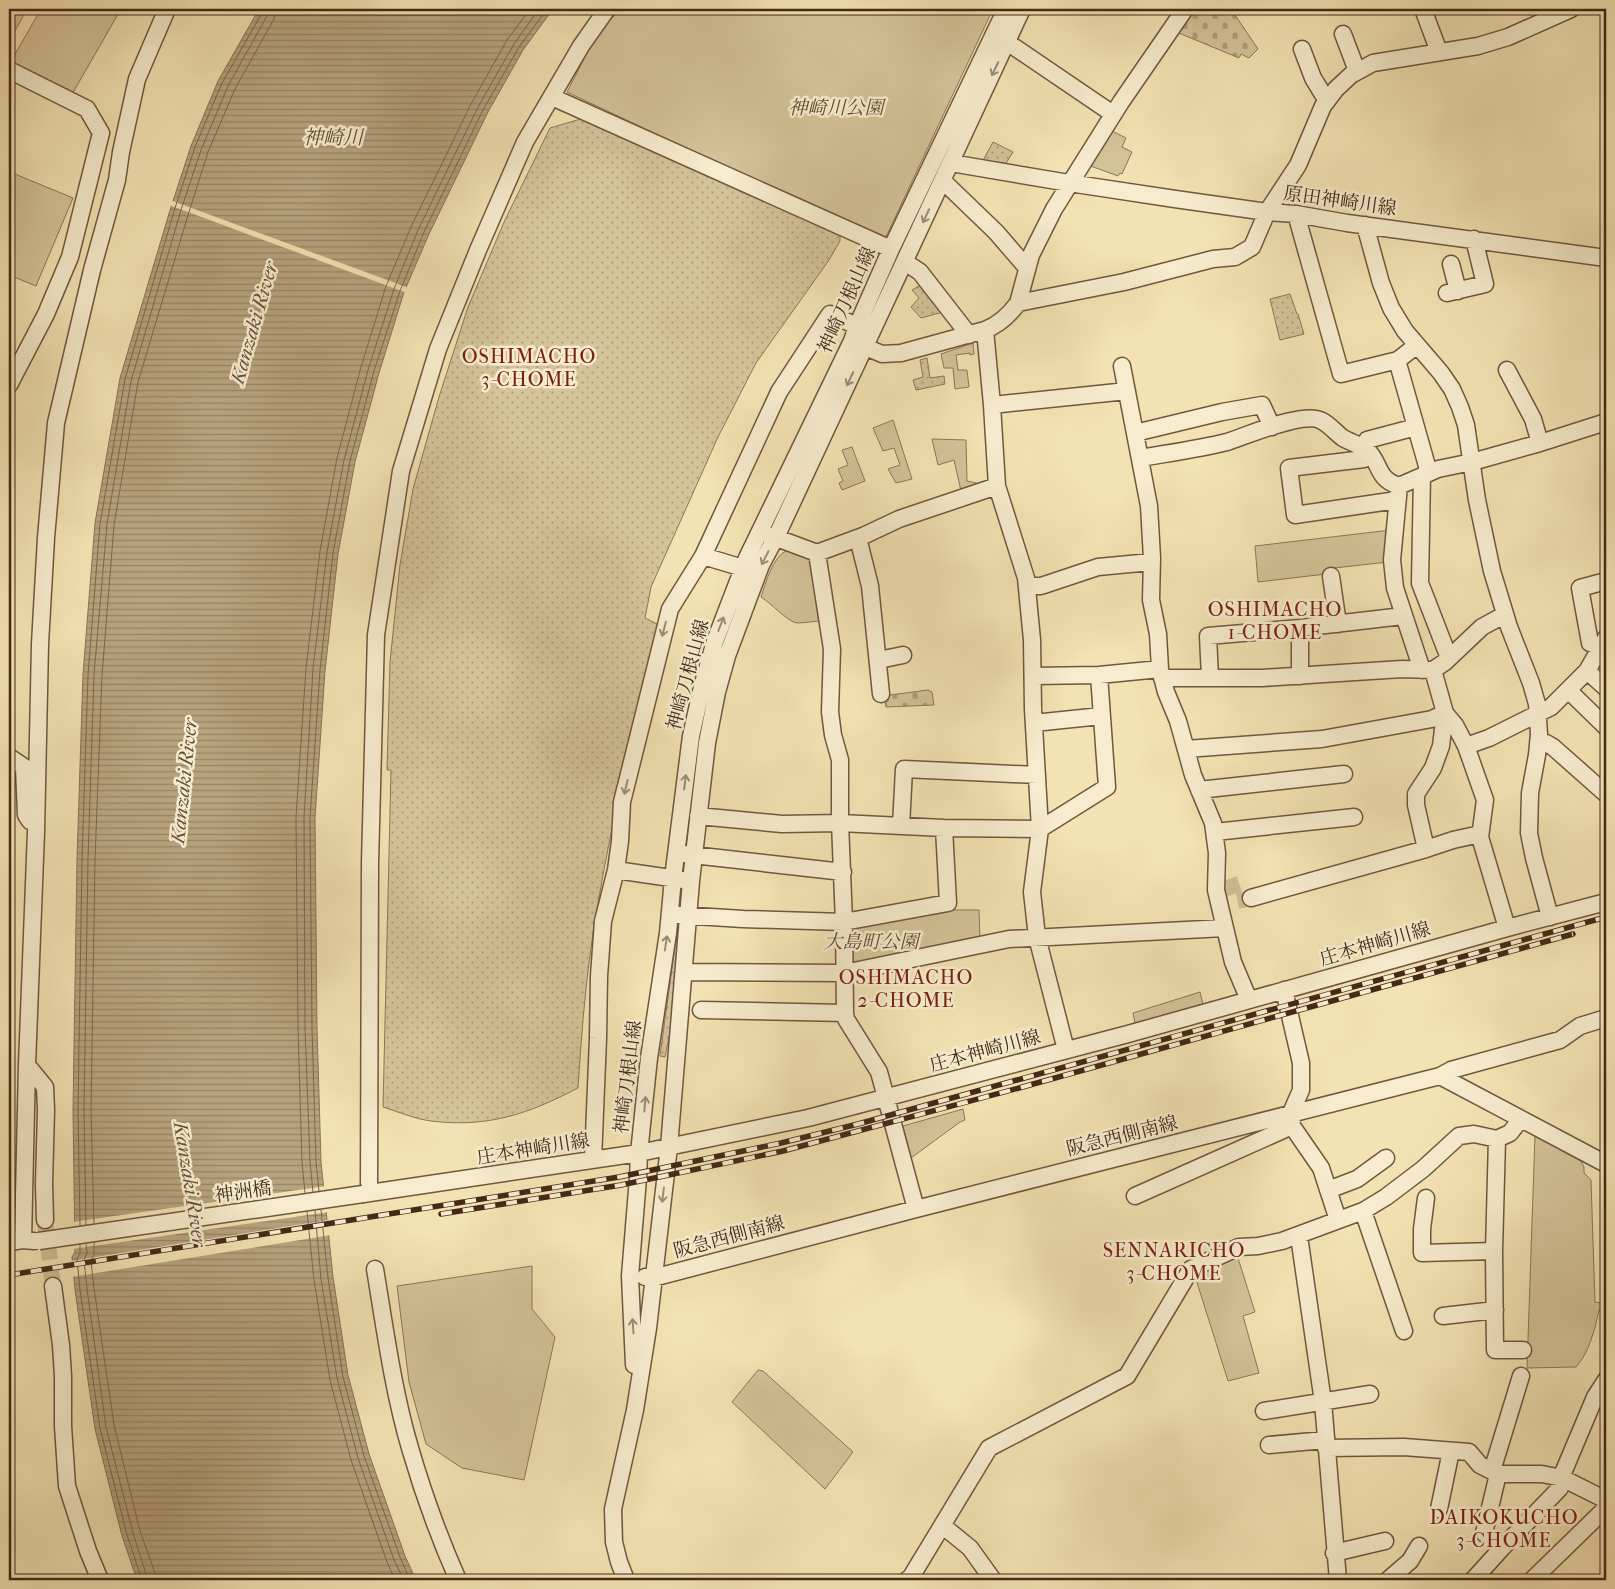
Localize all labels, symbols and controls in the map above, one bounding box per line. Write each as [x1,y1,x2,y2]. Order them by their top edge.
one-way arrow [989,61,999,76]
park label: 神崎川公園 [788,97,886,119]
water label: 神崎川 [303,126,365,149]
street label: 原田神崎川線 [1282,182,1398,220]
one-way arrow [921,209,931,224]
street label: 神崎刀根山線 [814,243,880,357]
water label: Kanzaki River [225,257,283,389]
district label: OSHIMACHO 3-CHOME [462,345,596,391]
one-way arrow [845,372,855,387]
one-way arrow [760,550,769,565]
district label: OSHIMACHO 1-CHOME [1208,598,1342,644]
street label: 神崎刀根山線 [663,617,713,733]
one-way arrow [717,617,726,632]
one-way arrow [659,621,669,637]
water label: Kanzaki River [166,715,202,847]
one-way arrow [681,774,691,790]
one-way arrow [621,779,630,795]
street label: 庄本神崎川線 [1317,918,1433,970]
park label: 大島町公園 [823,931,921,953]
one-way arrow [661,936,671,952]
district label: OSHIMACHO 2-CHOME [839,966,973,1012]
street label: 神崎刀根山線 [610,1019,646,1135]
street label: 庄本神崎川線 [927,1026,1043,1076]
one-way arrow [640,1097,649,1113]
street label: 阪急西側南線 [1064,1112,1180,1160]
water label: Kanzaki River [168,1118,212,1250]
street label: 庄本神崎川線 [475,1129,591,1169]
street label: 神洲橋 [213,1177,273,1207]
one-way arrow [658,1187,668,1203]
street label: 阪急西側南線 [671,1212,787,1262]
district label: SENNARICHO 3-CHOME [1103,1239,1245,1285]
one-way arrow [629,1318,638,1334]
district label: DAIKOKUCHO 3-CHOME [1429,1506,1579,1552]

